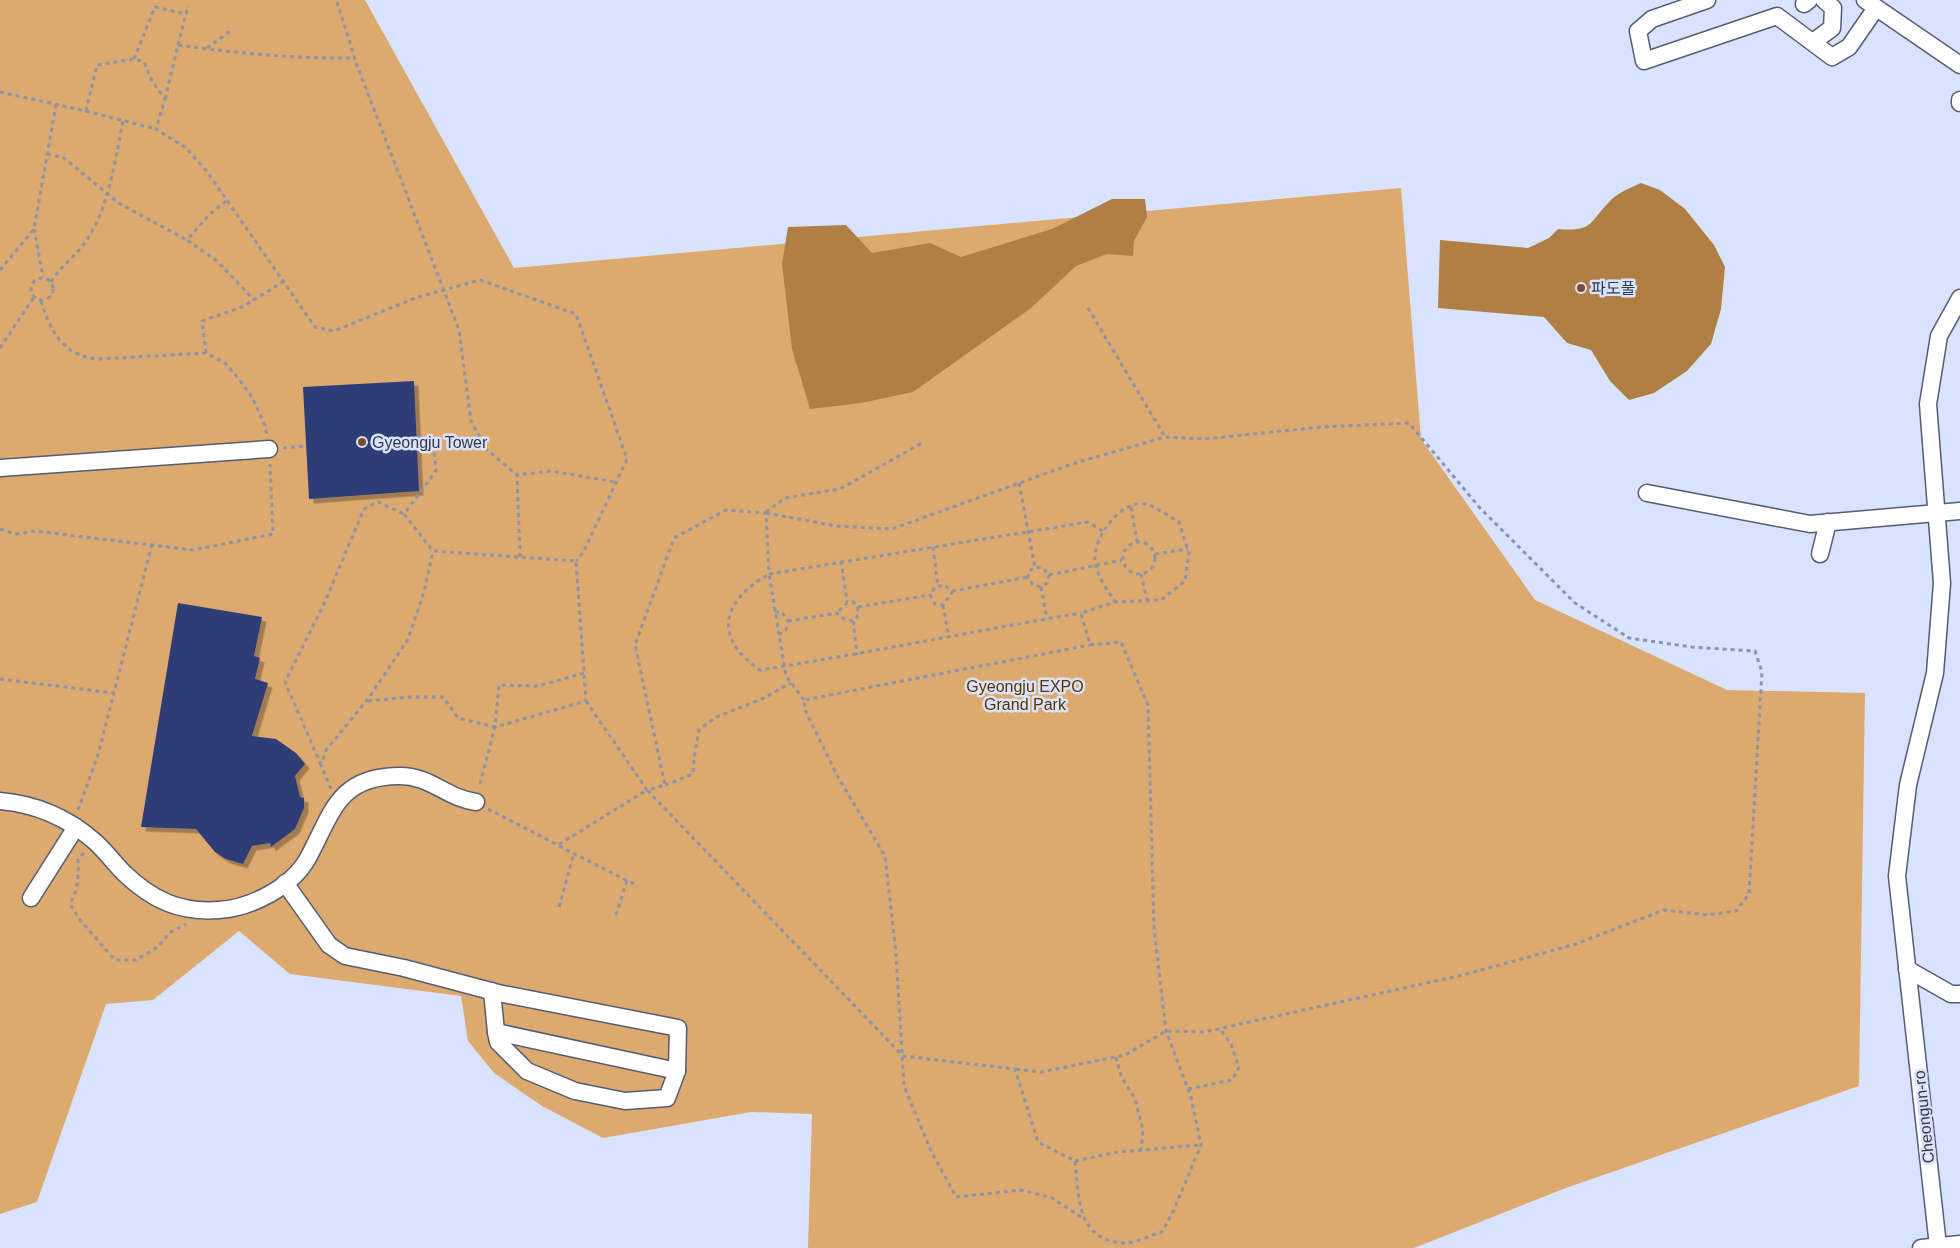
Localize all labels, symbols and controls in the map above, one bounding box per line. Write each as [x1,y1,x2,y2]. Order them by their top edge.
place label: 파도풀 [1591,280,1635,297]
marker: 파도풀 [1575,282,1587,294]
place label: Gyeongju Tower [372,434,488,451]
marker: Gyeongju Tower [356,436,368,448]
park label: Gyeongju EXPO Grand Park [966,678,1084,713]
street label: Cheongun-ro [1911,1070,1937,1164]

